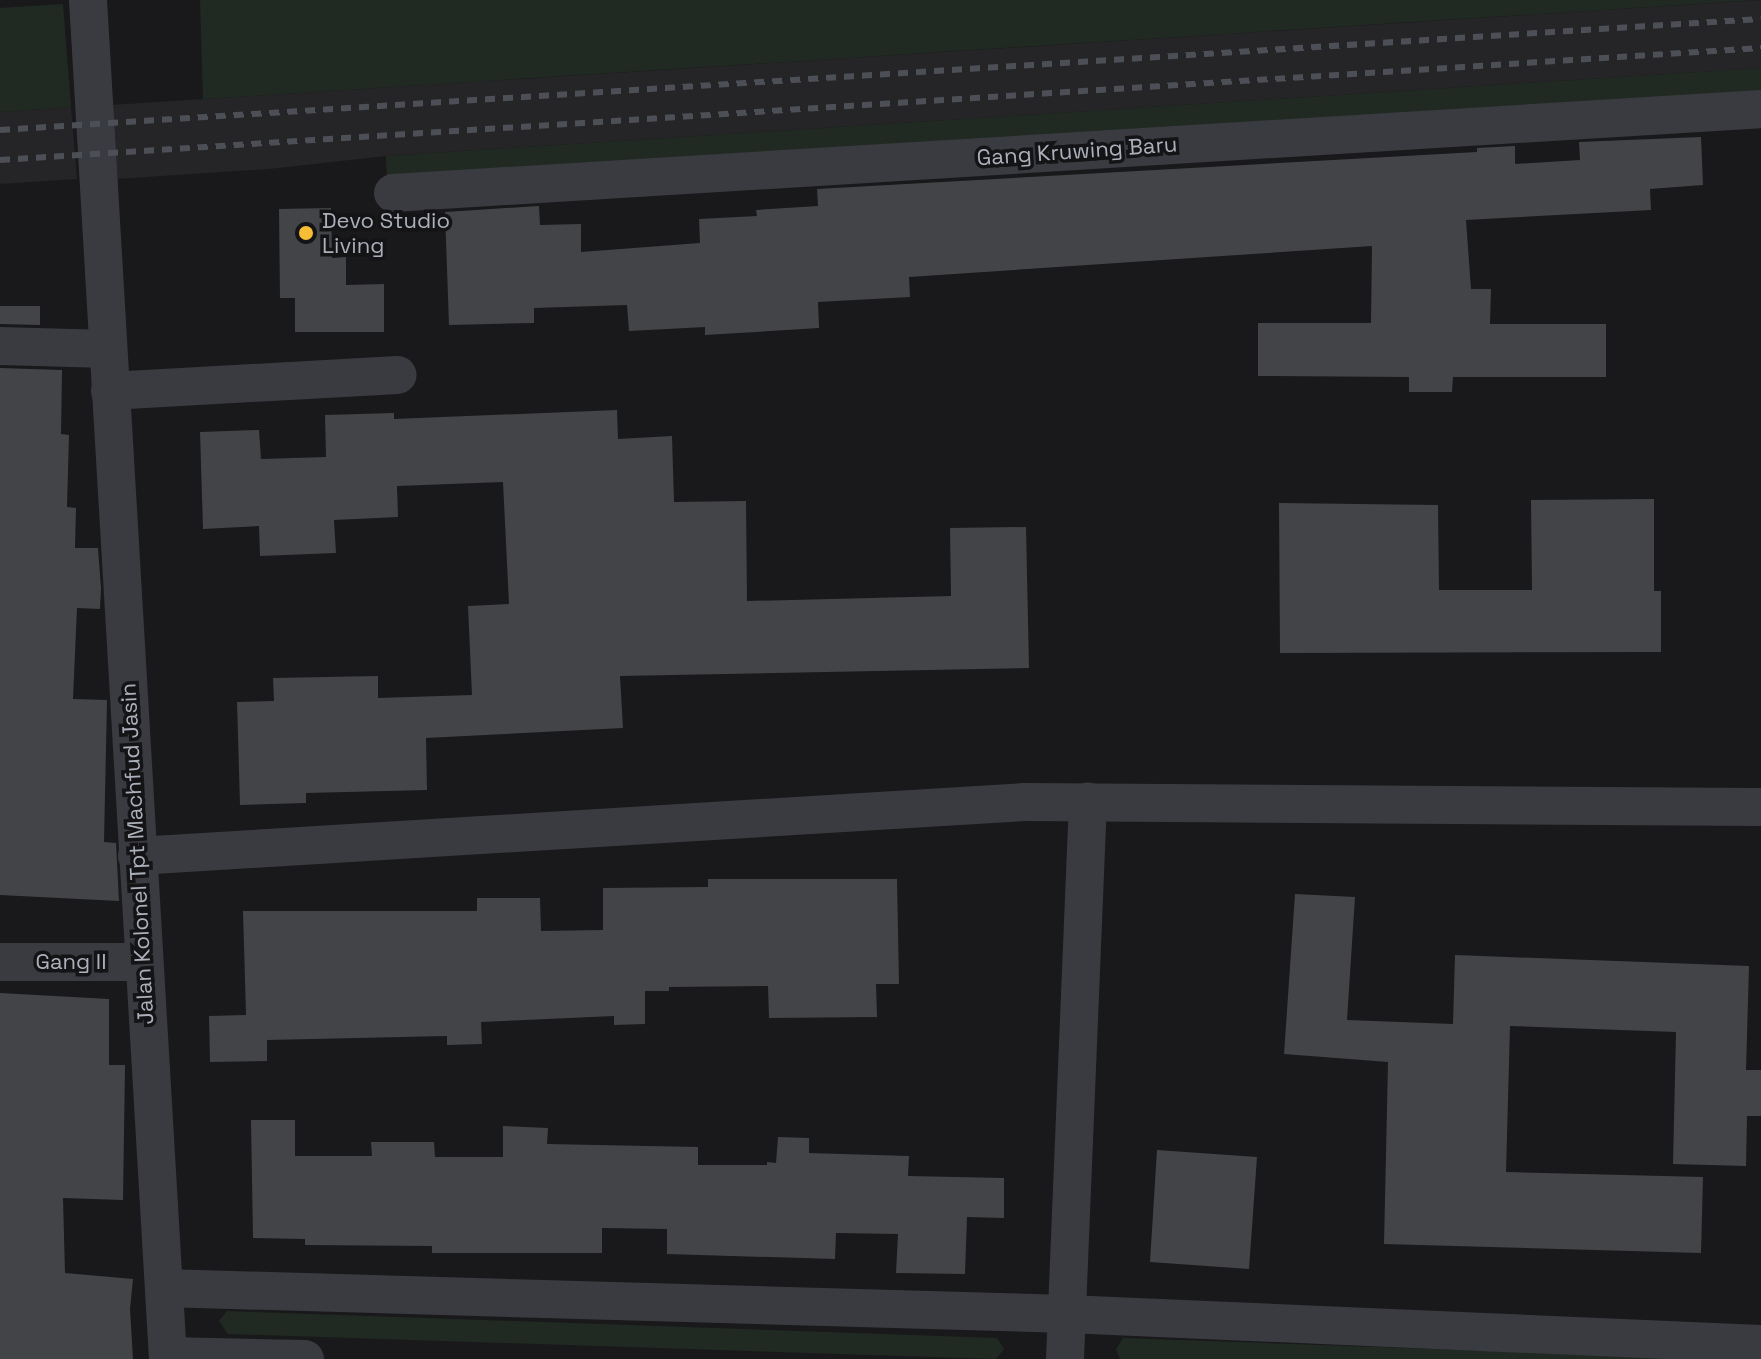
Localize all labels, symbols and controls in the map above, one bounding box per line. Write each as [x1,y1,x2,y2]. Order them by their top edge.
street label: Gang Kruwing Baru [976,131,1178,171]
place label: Devo Studio Living [322,207,450,258]
marker: Devo Studio Living [297,224,315,242]
street label: Jalan Kolonel Tpt Machfud Jasin [115,682,159,1026]
street label: Gang II [35,949,107,975]

